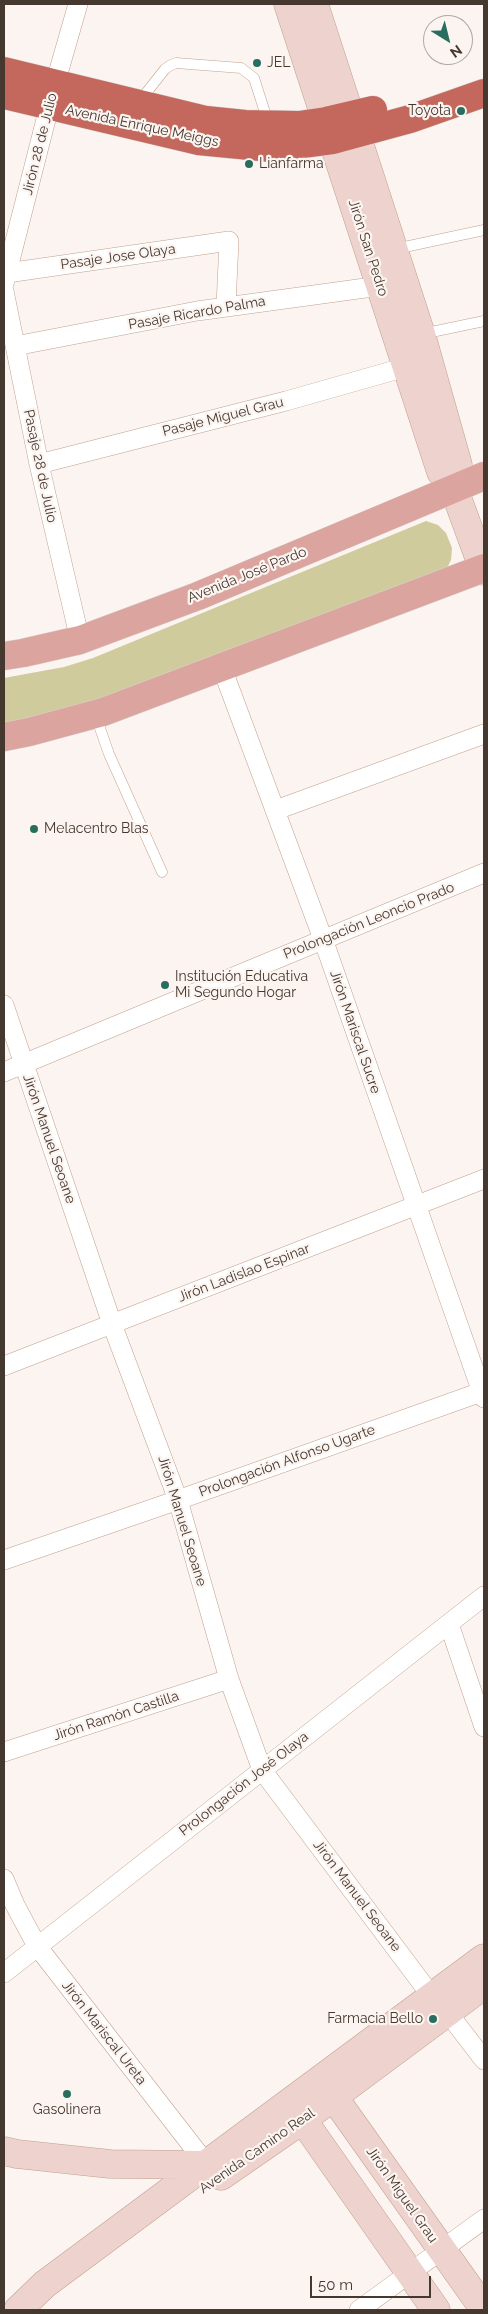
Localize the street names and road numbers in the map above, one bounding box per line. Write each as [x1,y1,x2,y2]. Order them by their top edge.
street label: Jirón 28 de Julio [19,91,61,197]
street label: Avenida Enrique Meiggs [64,102,220,150]
street label: Jirón San Pedro [344,197,392,299]
street label: Pasaje Jose Olaya [59,241,177,273]
street label: Pasaje Ricardo Palma [127,293,267,333]
street label: Pasaje Miguel Grau [161,394,285,440]
street label: Pasaje 28 de Julio [20,408,60,524]
street label: Avenida José Pardo [185,543,309,607]
street label: Prolongación Leoncio Prado [281,879,457,963]
street label: Jirón Mariscal Sucre [326,968,384,1096]
street label: Jirón Manuel Seoane [19,1072,79,1206]
street label: Jirón Ladislao Espinar [176,1240,312,1306]
street label: Prolongación Alfonso Ugarte [197,1421,377,1501]
street label: Jirón Manuel Seoane [154,1454,210,1588]
street label: Jirón Ramón Castilla [51,1688,181,1744]
street label: Prolongación José Olaya [176,1728,312,1840]
street label: Jirón Manuel Seoane [310,1837,404,1955]
street label: Jirón Mariscal Ureta [58,1978,150,2088]
street label: Avenida Camino Real [196,2105,318,2197]
street label: Jirón Miguel Grau [363,2144,441,2246]

